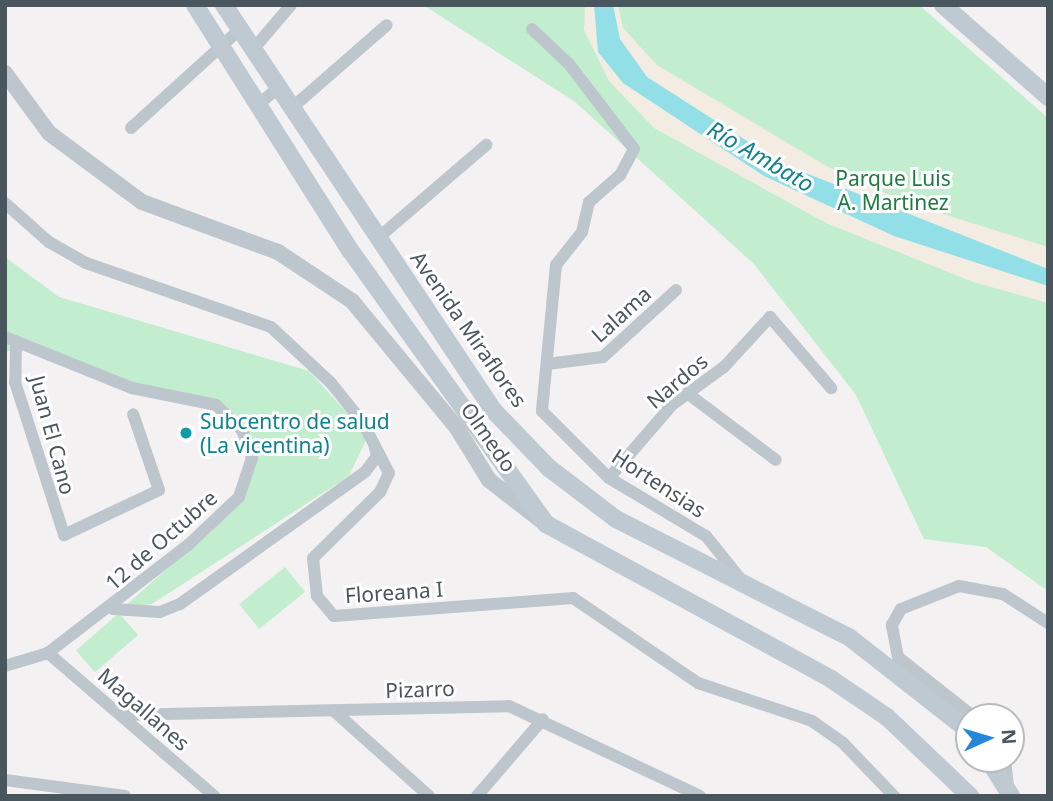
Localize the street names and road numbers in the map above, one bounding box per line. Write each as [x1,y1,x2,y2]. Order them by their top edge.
street label: Avenida Miraflores [406,246,532,412]
street label: Lalama [586,281,656,347]
street label: Nardos [641,348,713,414]
street label: Juan El Cano [25,373,81,497]
street label: Olmedo [456,397,522,477]
street label: Hortensias [607,443,711,523]
street label: 12 de Octubre [100,485,222,595]
street label: Floreana I [344,576,444,608]
street label: Magallanes [93,662,195,756]
street label: Pizarro [385,675,455,703]

